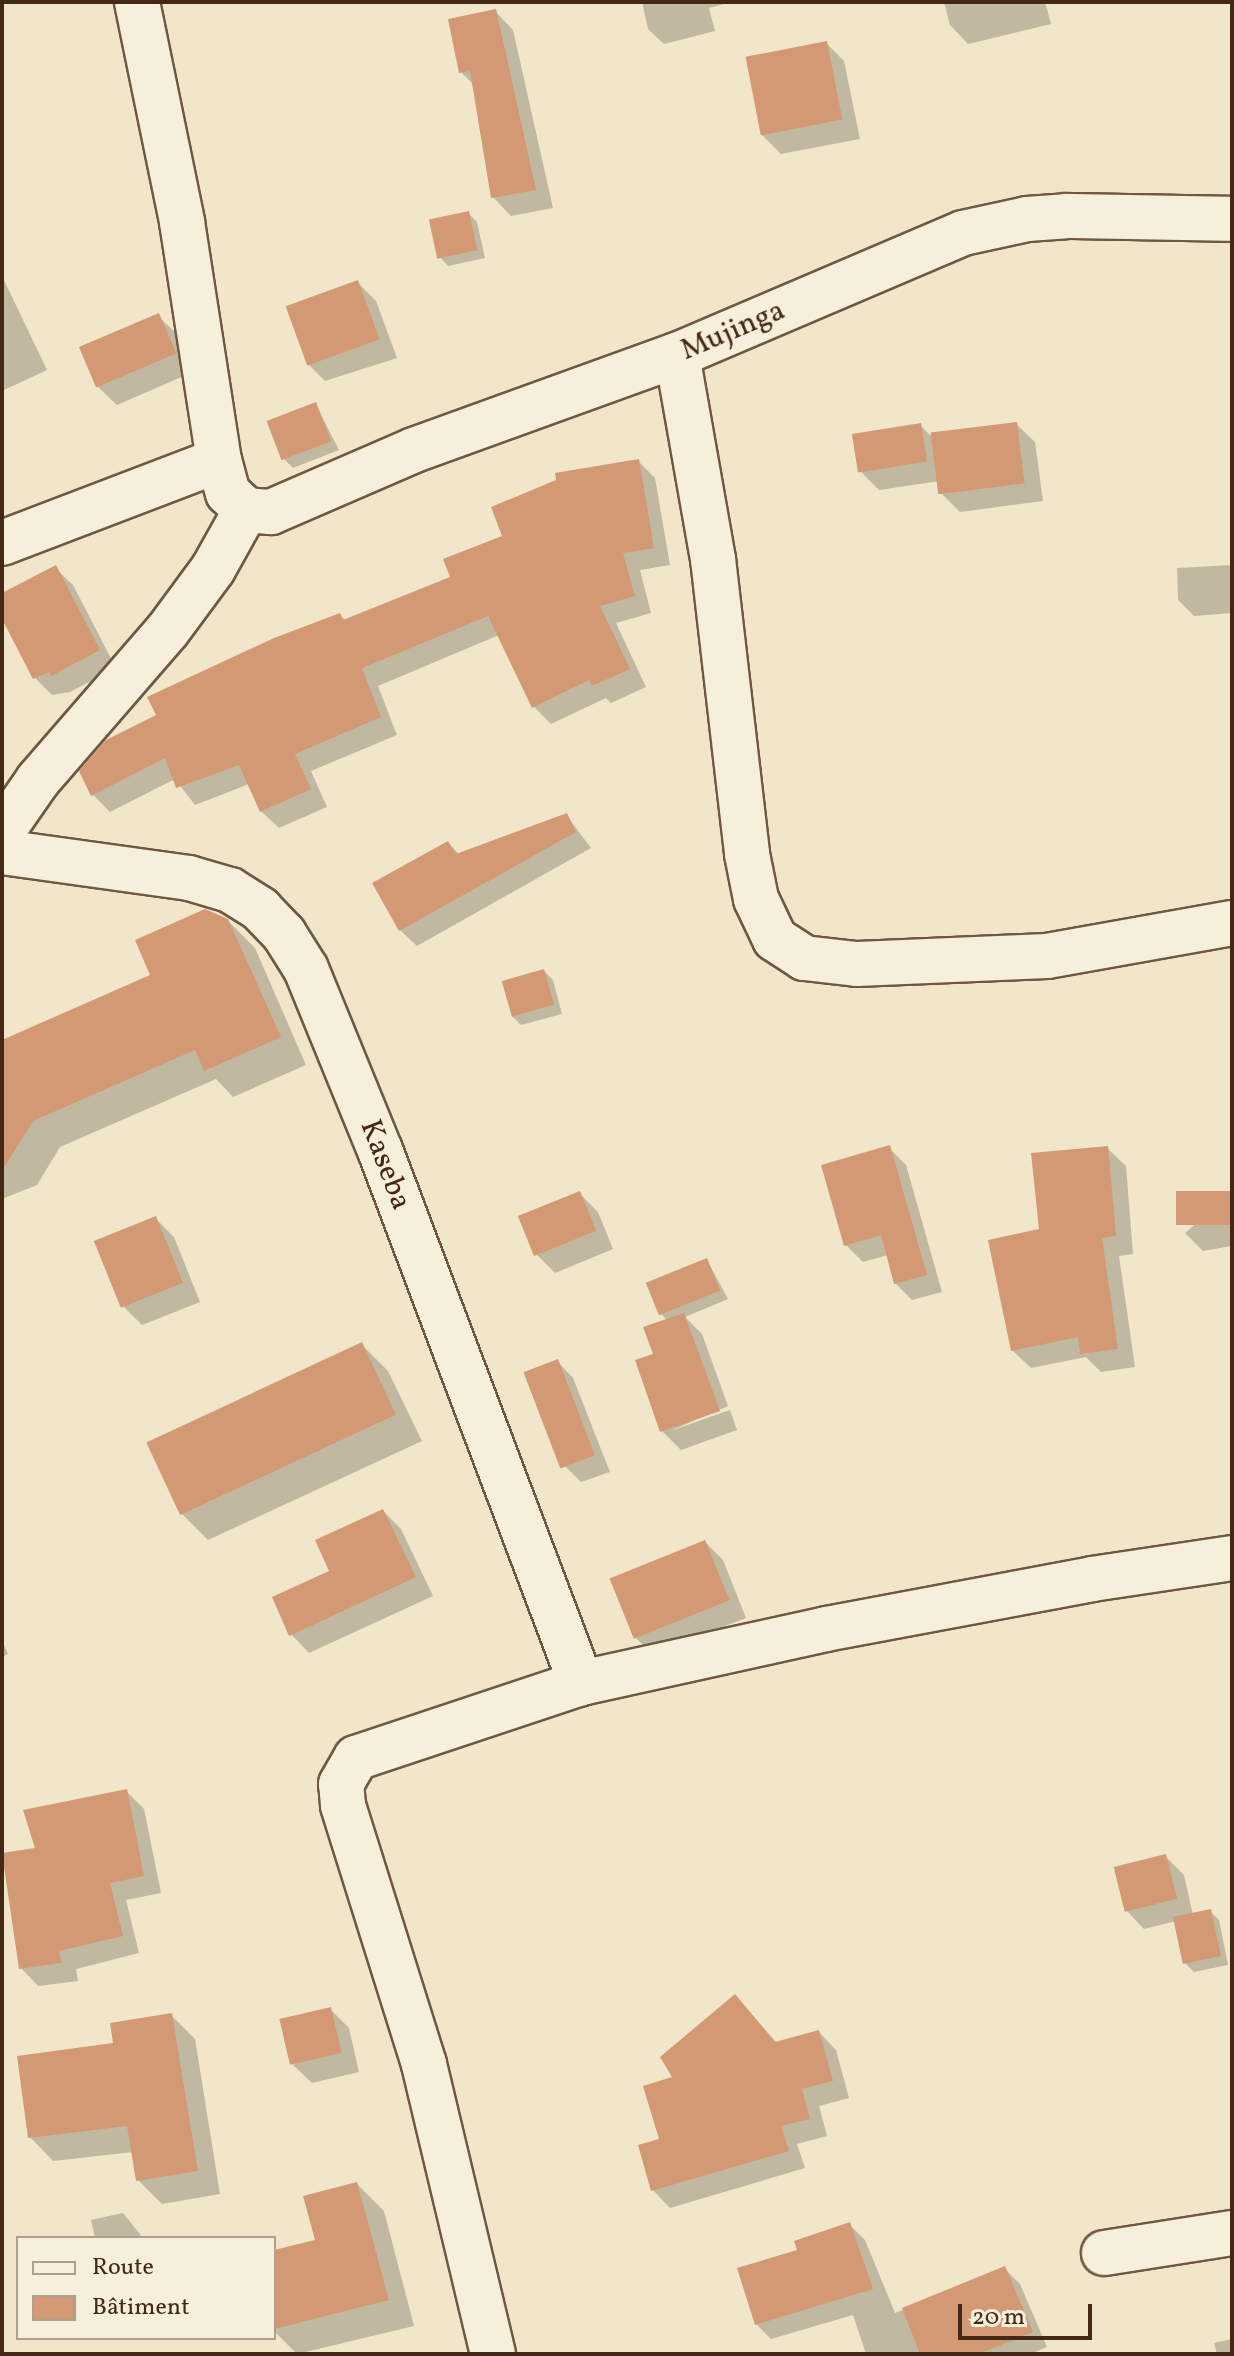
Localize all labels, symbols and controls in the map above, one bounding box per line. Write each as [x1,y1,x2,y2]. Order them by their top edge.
street label: Mujinga [675,293,791,369]
street label: Kaseba [351,1115,419,1215]
legend [16,2236,276,2340]
text: Route [92,2251,154,2285]
scale bar [962,2288,1096,2338]
text: Bâtiment [92,2291,190,2325]
text: 20 m [972,2301,1025,2335]

